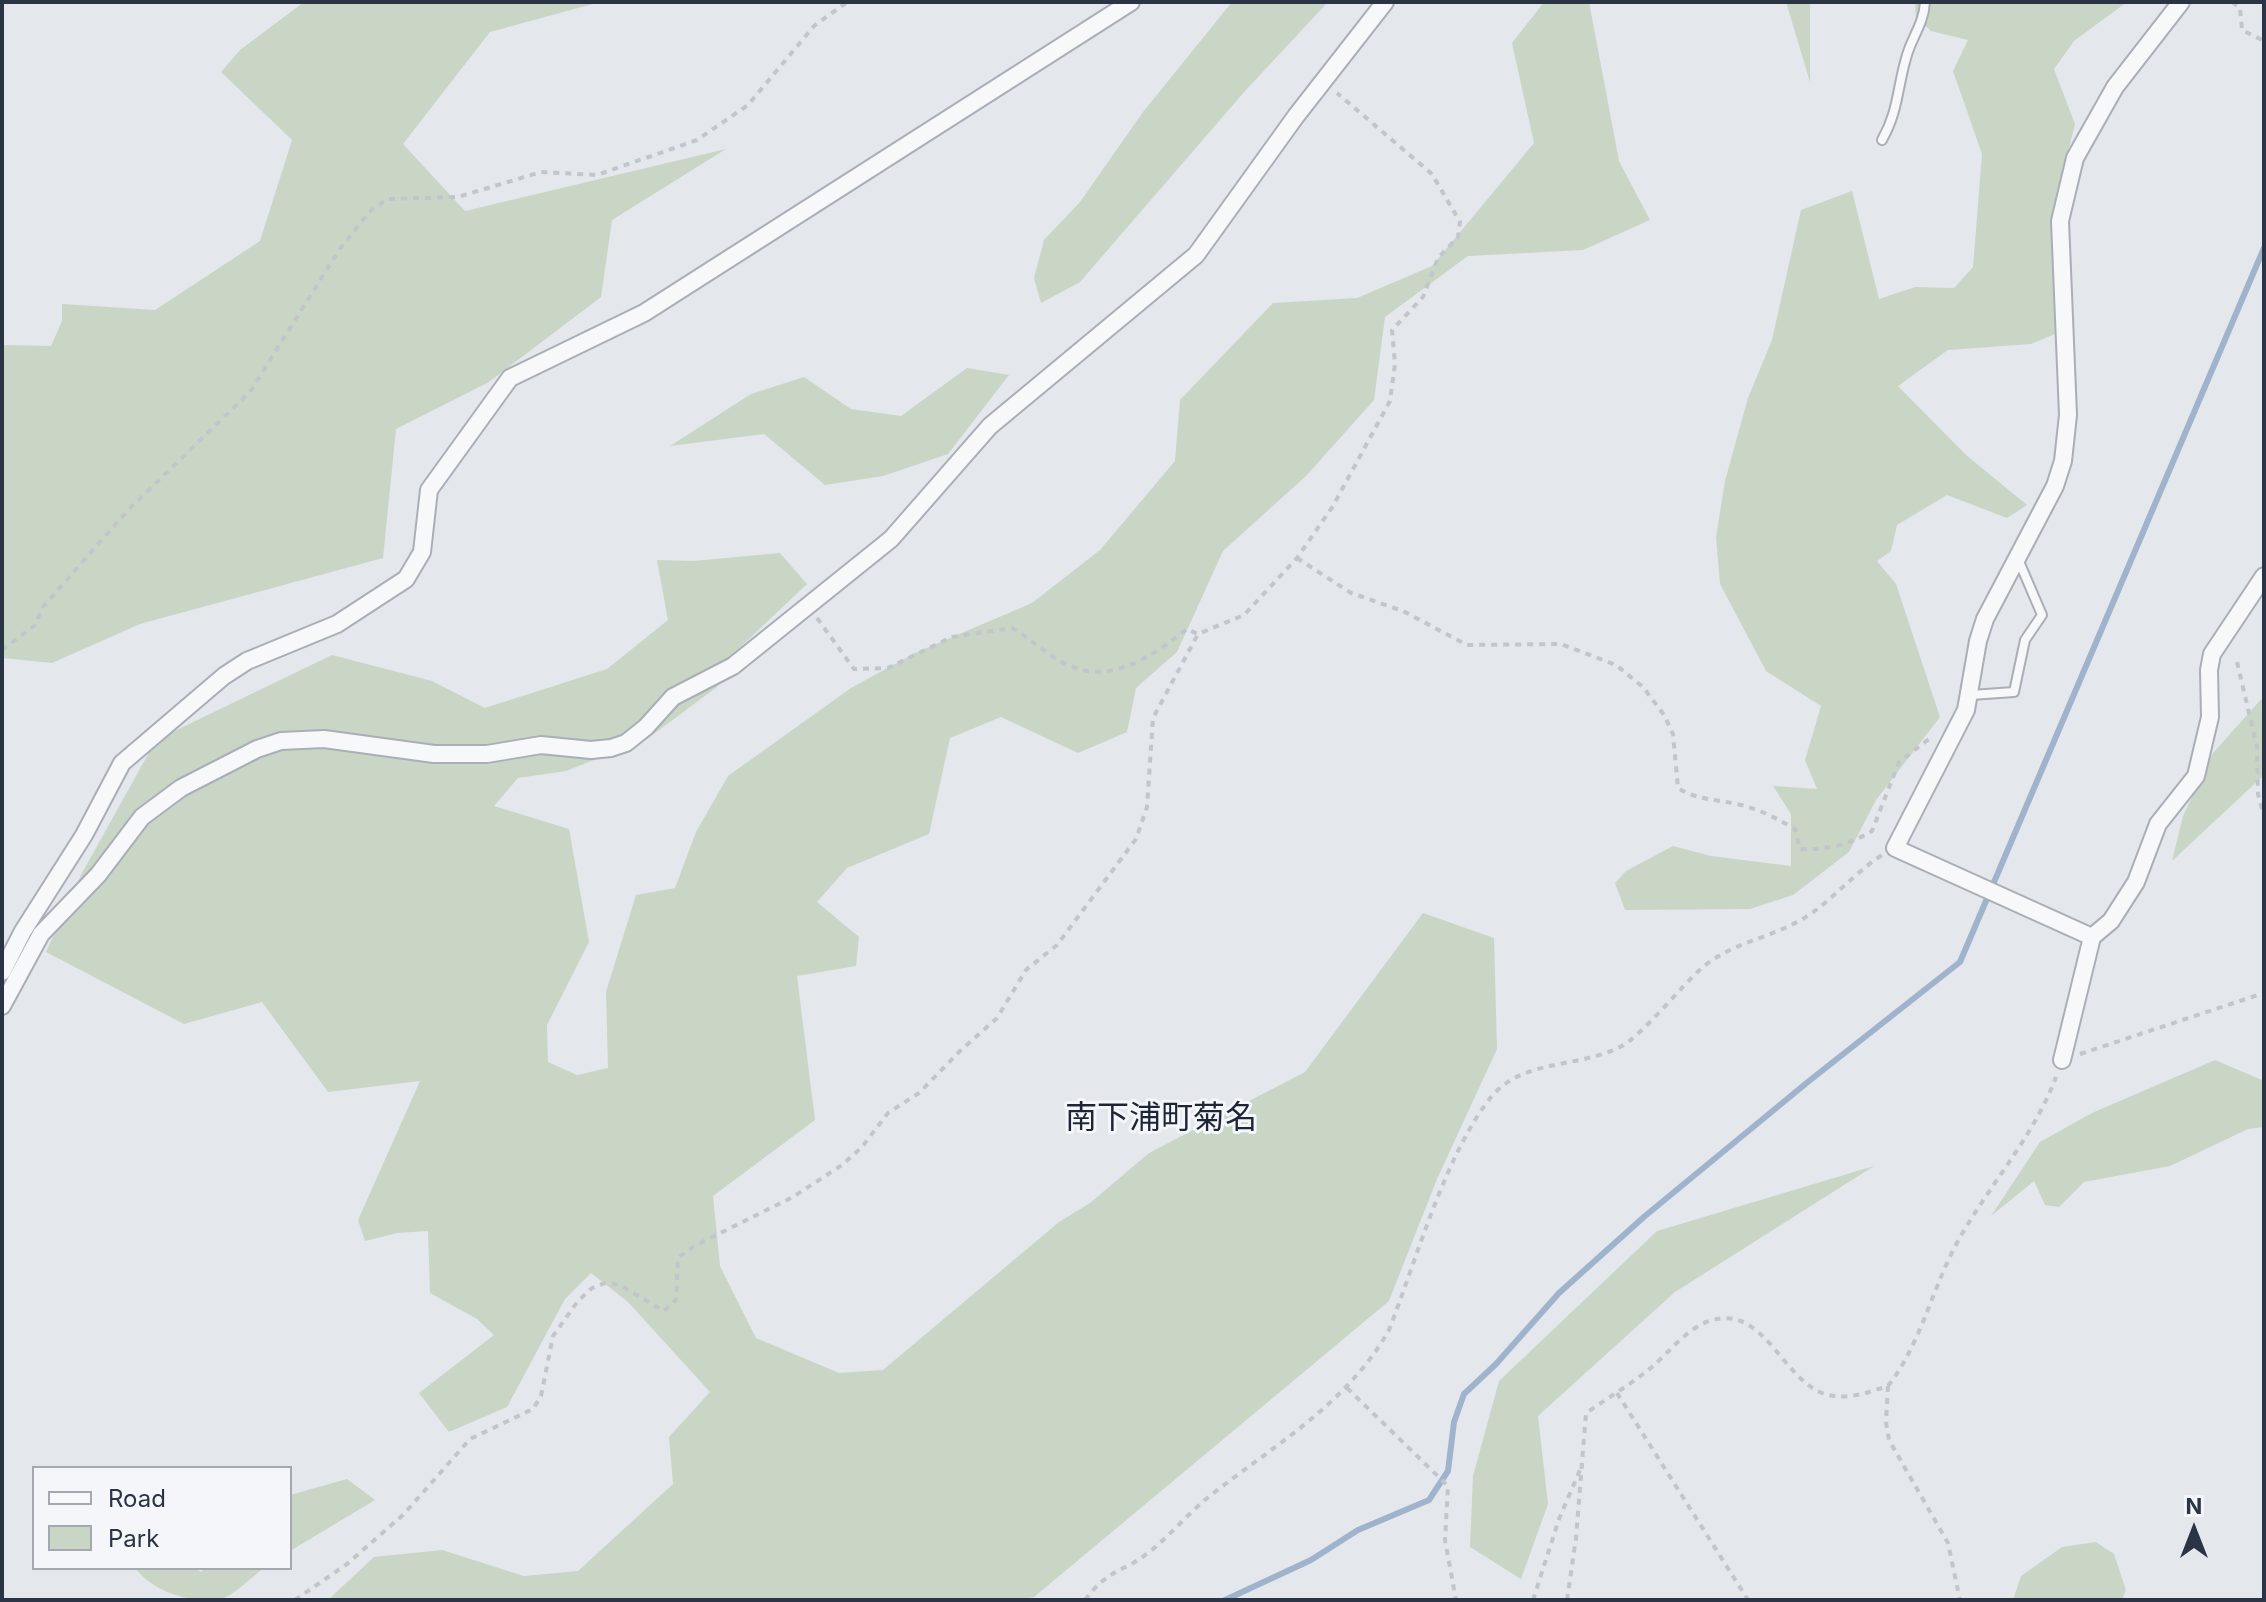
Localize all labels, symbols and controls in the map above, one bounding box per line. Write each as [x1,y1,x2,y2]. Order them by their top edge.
district label: 南下浦町菊名 [1065,1099,1257,1137]
legend [32,1466,292,1570]
text: Road [108,1484,166,1513]
north arrow [2154,1490,2234,1570]
text: N [2186,1493,2202,1519]
text: Park [108,1524,159,1553]

